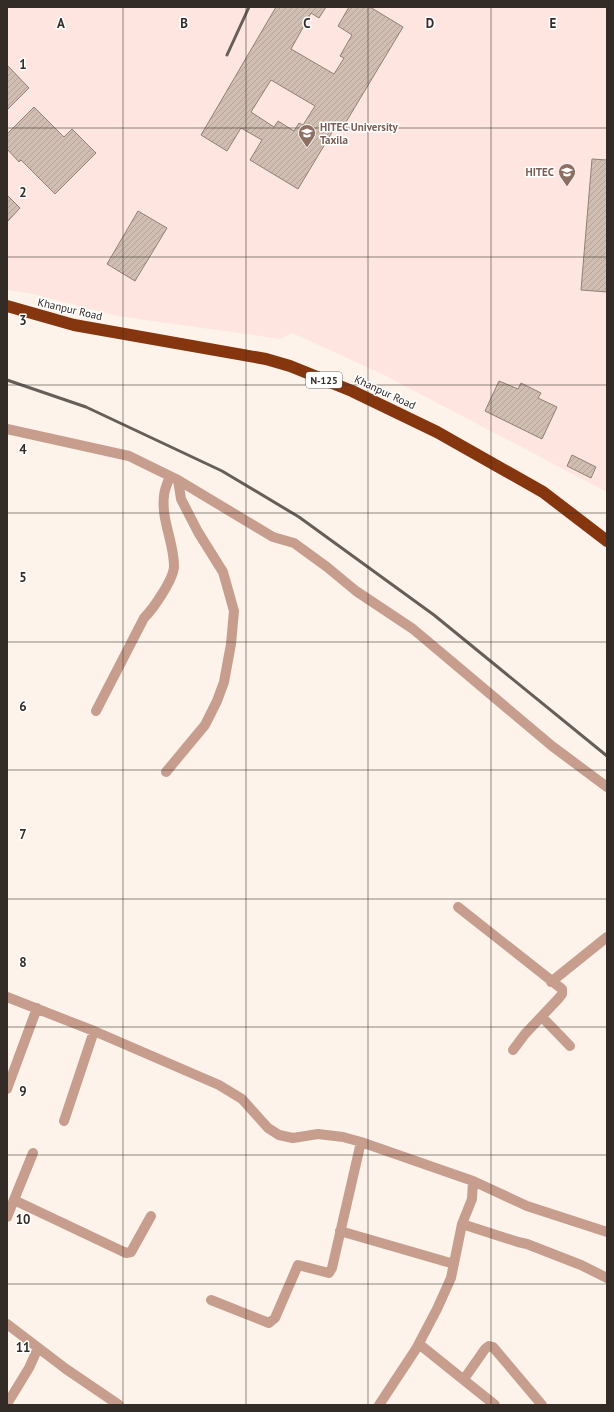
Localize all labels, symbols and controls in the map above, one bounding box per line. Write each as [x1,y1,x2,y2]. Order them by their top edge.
text: A [57,15,65,32]
text: B [180,15,188,32]
text: C [303,15,311,32]
text: D [426,15,434,32]
text: E [550,15,557,32]
text: 1 [19,56,27,73]
place label: HITEC University Taxila [320,120,398,147]
school or university icon: HITEC University Taxila [297,123,317,148]
school or university icon: HITEC [557,162,577,187]
place label: HITEC [526,165,554,179]
text: 2 [19,184,27,201]
street label: Khanpur Road [36,295,104,323]
text: 3 [19,312,27,329]
road number: N-125 [306,372,342,388]
street label: Khanpur Road [352,372,418,412]
text: 4 [19,441,27,458]
text: 5 [19,569,27,586]
text: 6 [19,698,27,715]
text: 7 [19,826,27,843]
text: 8 [19,954,27,971]
text: 9 [19,1083,27,1100]
text: 10 [16,1211,30,1228]
text: 11 [16,1339,30,1356]

